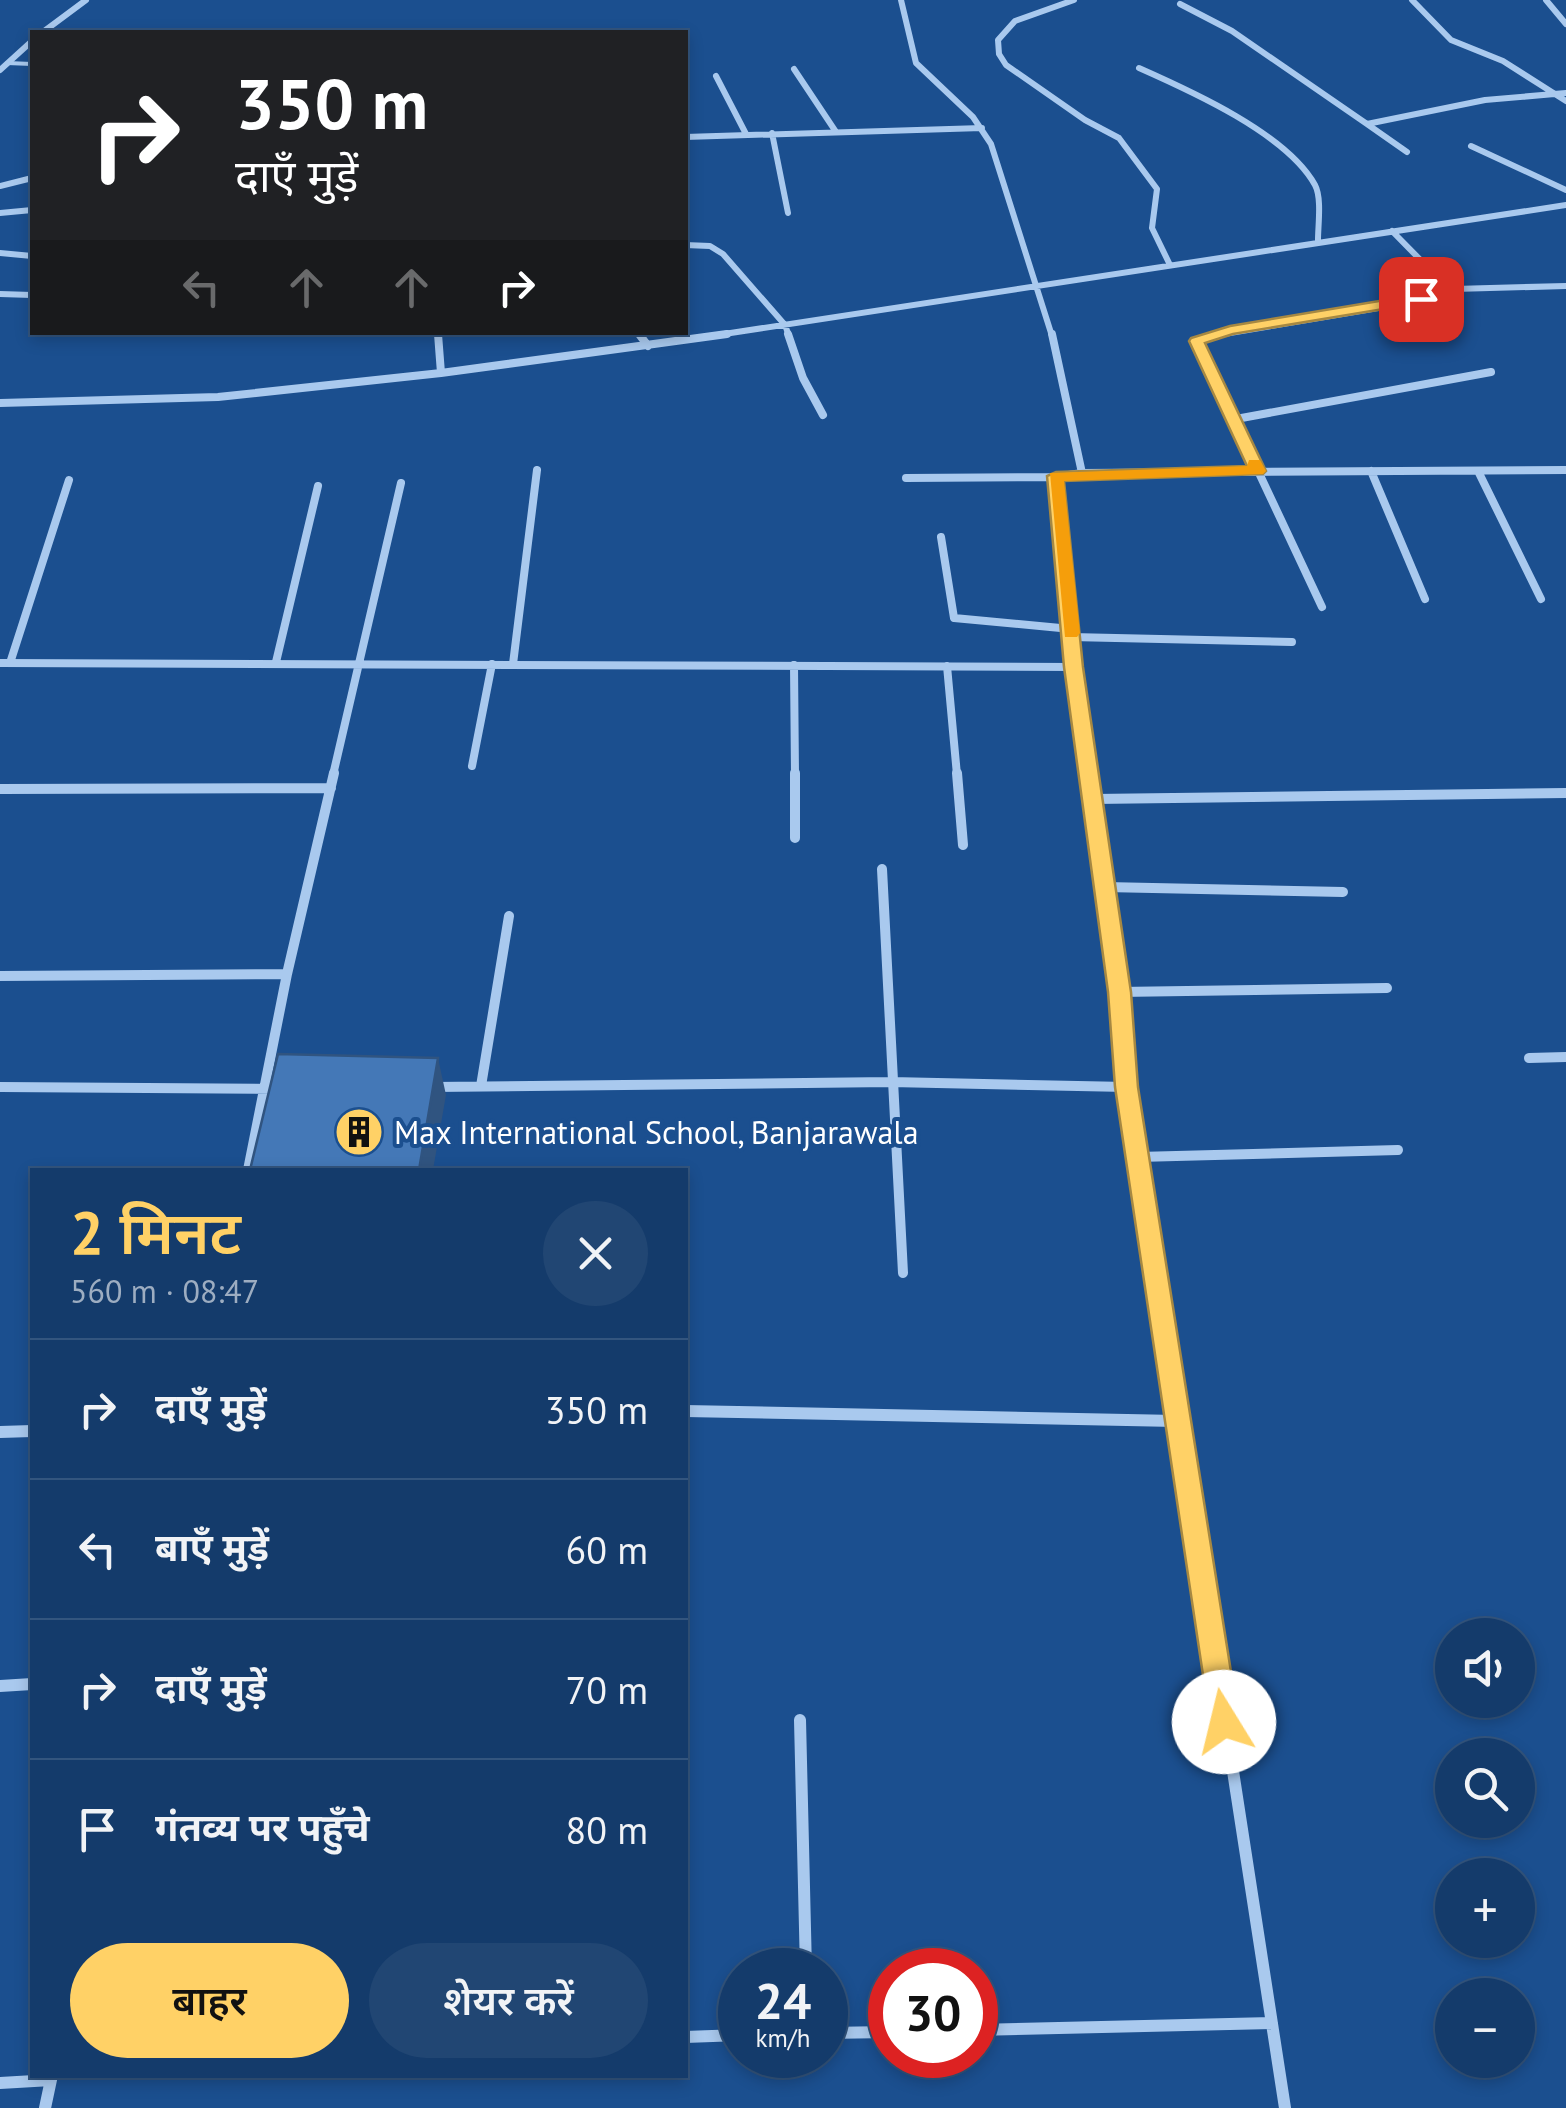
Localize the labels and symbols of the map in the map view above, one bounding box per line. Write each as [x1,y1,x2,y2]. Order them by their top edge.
pin [1379,257,1464,342]
building icon: Max International School, Banjarawala [333,1106,385,1158]
place label: Max International School, Banjarawala [394,1111,919,1153]
position arrow [1172,1670,1276,1774]
speed limit sign: 30 [868,1948,998,2078]

